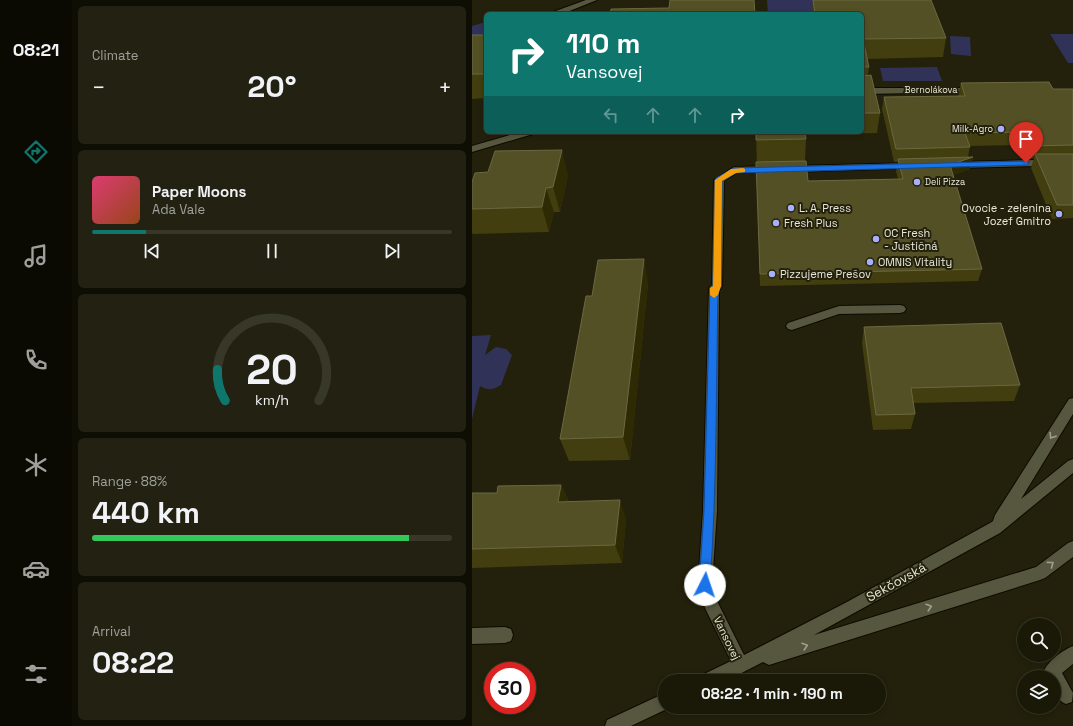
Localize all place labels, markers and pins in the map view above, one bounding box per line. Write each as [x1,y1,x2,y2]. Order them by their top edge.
pin [1009,122,1043,163]
place label: Milk-Agro [952,123,993,135]
marker: Milk-Agro [996,124,1006,134]
place label: Deli Pizza [925,176,965,188]
marker: Deli Pizza [912,177,922,187]
place label: L. A. Press [799,201,851,215]
place label: Ovocie - zelenina Jozef Gmitro [962,201,1052,228]
marker: L. A. Press [786,203,796,213]
marker: Ovocie - zelenina Jozef Gmitro [1054,209,1064,219]
place label: Fresh Plus [784,216,838,230]
marker: Fresh Plus [771,218,781,228]
place label: OC Fresh - Justičná [884,226,938,253]
marker: OC Fresh - Justičná [871,234,881,244]
place label: OMNIS Vitality [878,255,952,269]
marker: OMNIS Vitality [865,257,875,267]
place label: Pizzujeme Prešov [780,267,871,281]
marker: Pizzujeme Prešov [767,269,777,279]

